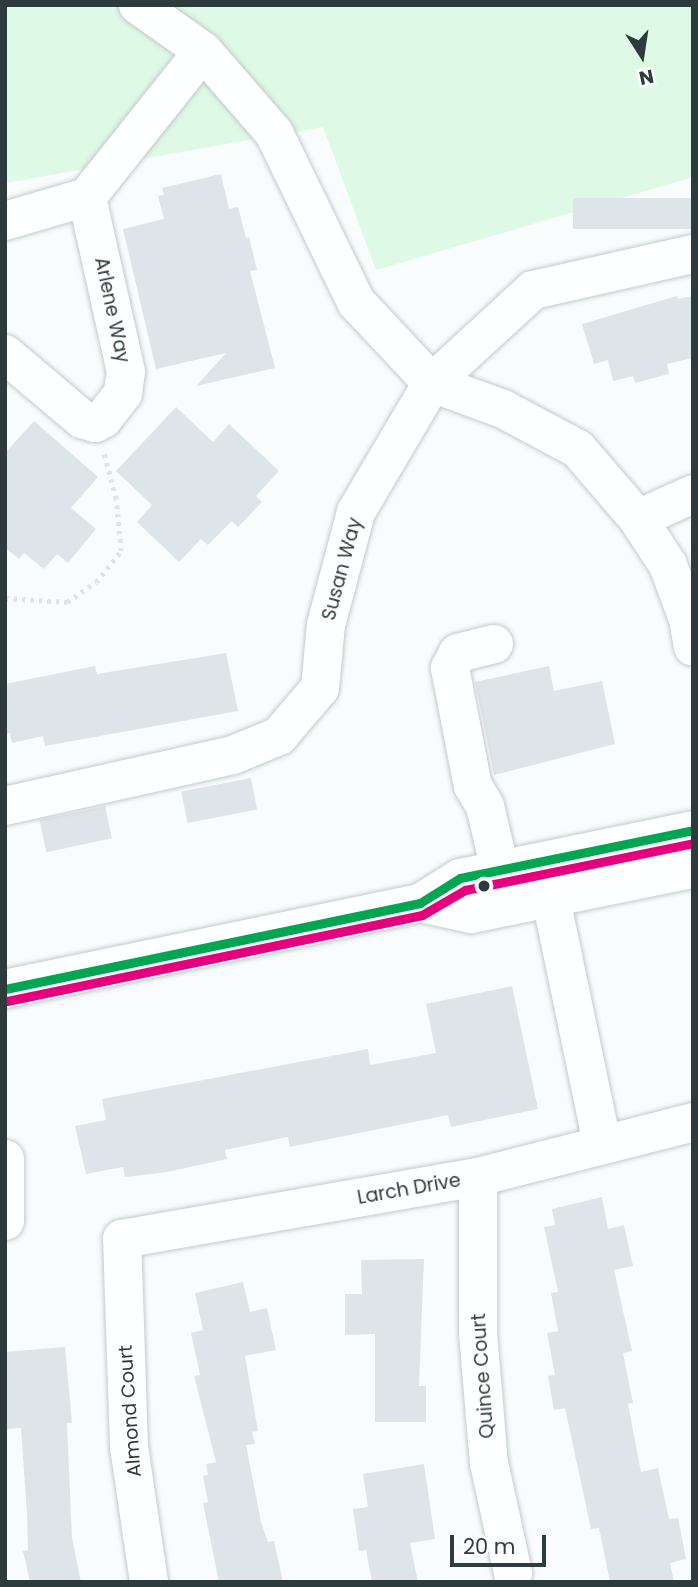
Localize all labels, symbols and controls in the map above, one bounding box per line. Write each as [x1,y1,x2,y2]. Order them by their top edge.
north arrow [607,21,677,91]
text: N [637,62,656,92]
street label: Arlene Way [90,255,134,365]
street label: Susan Way [317,515,367,623]
unlabelled marker [477,879,491,893]
street label: Larch Drive [356,1169,462,1209]
street label: Quince Court [467,1313,499,1439]
street label: Almond Court [114,1344,146,1478]
scale bar [453,1520,549,1564]
text: 20 m [463,1532,516,1561]

